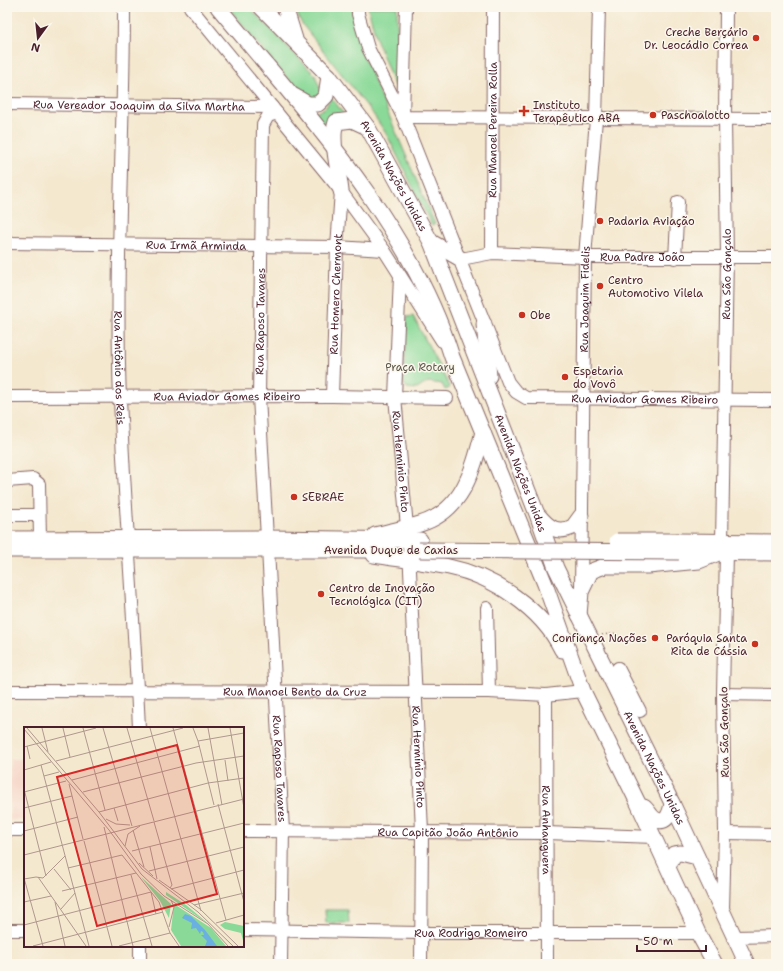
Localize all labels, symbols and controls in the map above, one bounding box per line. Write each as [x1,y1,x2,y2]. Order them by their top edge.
north arrow [18,18,58,58]
place label: Creche Berçário Dr. Leocádio Correa [644,25,748,53]
marker: Creche Berçário Dr. Leocádio Correa [751,33,761,43]
text: N [29,39,42,56]
street label: Rua Manoel Pereira Rolla [485,62,501,198]
street label: Rua Vereador Joaquim da Silva Martha [33,97,245,115]
place label: Instituto Terapêutico ABA [533,98,620,126]
marker: Instituto Terapêutico ABA [518,105,530,117]
place label: Paschoalotto [661,108,730,123]
marker: Paschoalotto [648,110,658,120]
street label: Avenida Nações Unidas [356,117,431,234]
place label: Padaria Aviação [608,214,695,229]
marker: Padaria Aviação [595,216,605,226]
street label: Rua São Gonçalo [719,228,735,320]
street label: Rua Homero Chermont [326,233,346,355]
street label: Rua Irmã Arminda [146,238,246,254]
street label: Rua Joaquim Fidelis [577,245,594,353]
street label: Rua Padre João [600,250,685,265]
street label: Rua Raposo Tavares [252,268,269,375]
place label: Centro Automotivo Vilela [608,273,703,301]
marker: Centro Automotivo Vilela [595,281,605,291]
place label: Obe [530,308,551,323]
marker: Obe [517,310,527,320]
street label: Rua Antônio dos Reis [110,311,128,425]
park label: Praça Rotary [385,360,455,375]
place label: Espetaria do Vovô [573,364,623,392]
marker: Espetaria do Vovô [560,372,570,382]
street label: Rua Aviador Gomes Ribeiro [153,389,301,405]
street label: Rua Aviador Gomes Ribeiro [571,391,719,408]
street label: Rua Herminio Pinto [388,410,413,514]
street label: Avenida Nações Unidas [491,412,550,534]
place label: SEBRAE [302,490,344,505]
marker: SEBRAE [289,492,299,502]
street label: Avenida Duque de Caxias [324,543,458,558]
place label: Centro de Inovação Tecnológica (CIT) [329,581,435,609]
marker: Centro de Inovação Tecnológica (CIT) [316,589,326,599]
place label: Confiança Nações [552,631,647,646]
place label: Paróquia Santa Rita de Cássia [666,631,747,659]
marker: Confiança Nações [650,633,660,643]
marker: Paróquia Santa Rita de Cássia [750,639,760,649]
street label: Rua Manoel Bento da Cruz [223,684,367,700]
street label: Rua São Gonçalo [716,686,733,778]
street label: Rua Hermínio Pinto [408,705,428,809]
street label: Avenida Nações Unidas [620,708,688,828]
street label: Rua Raposo Tavares [269,715,290,823]
inset map [24,727,244,947]
street label: Rua Anhanguera [538,785,554,875]
street label: Rua Capitão João Antônio [378,825,519,841]
street label: Rua Rodrigo Romeiro [414,926,528,941]
scale bar [637,927,706,953]
text: 50 m [643,933,673,949]

